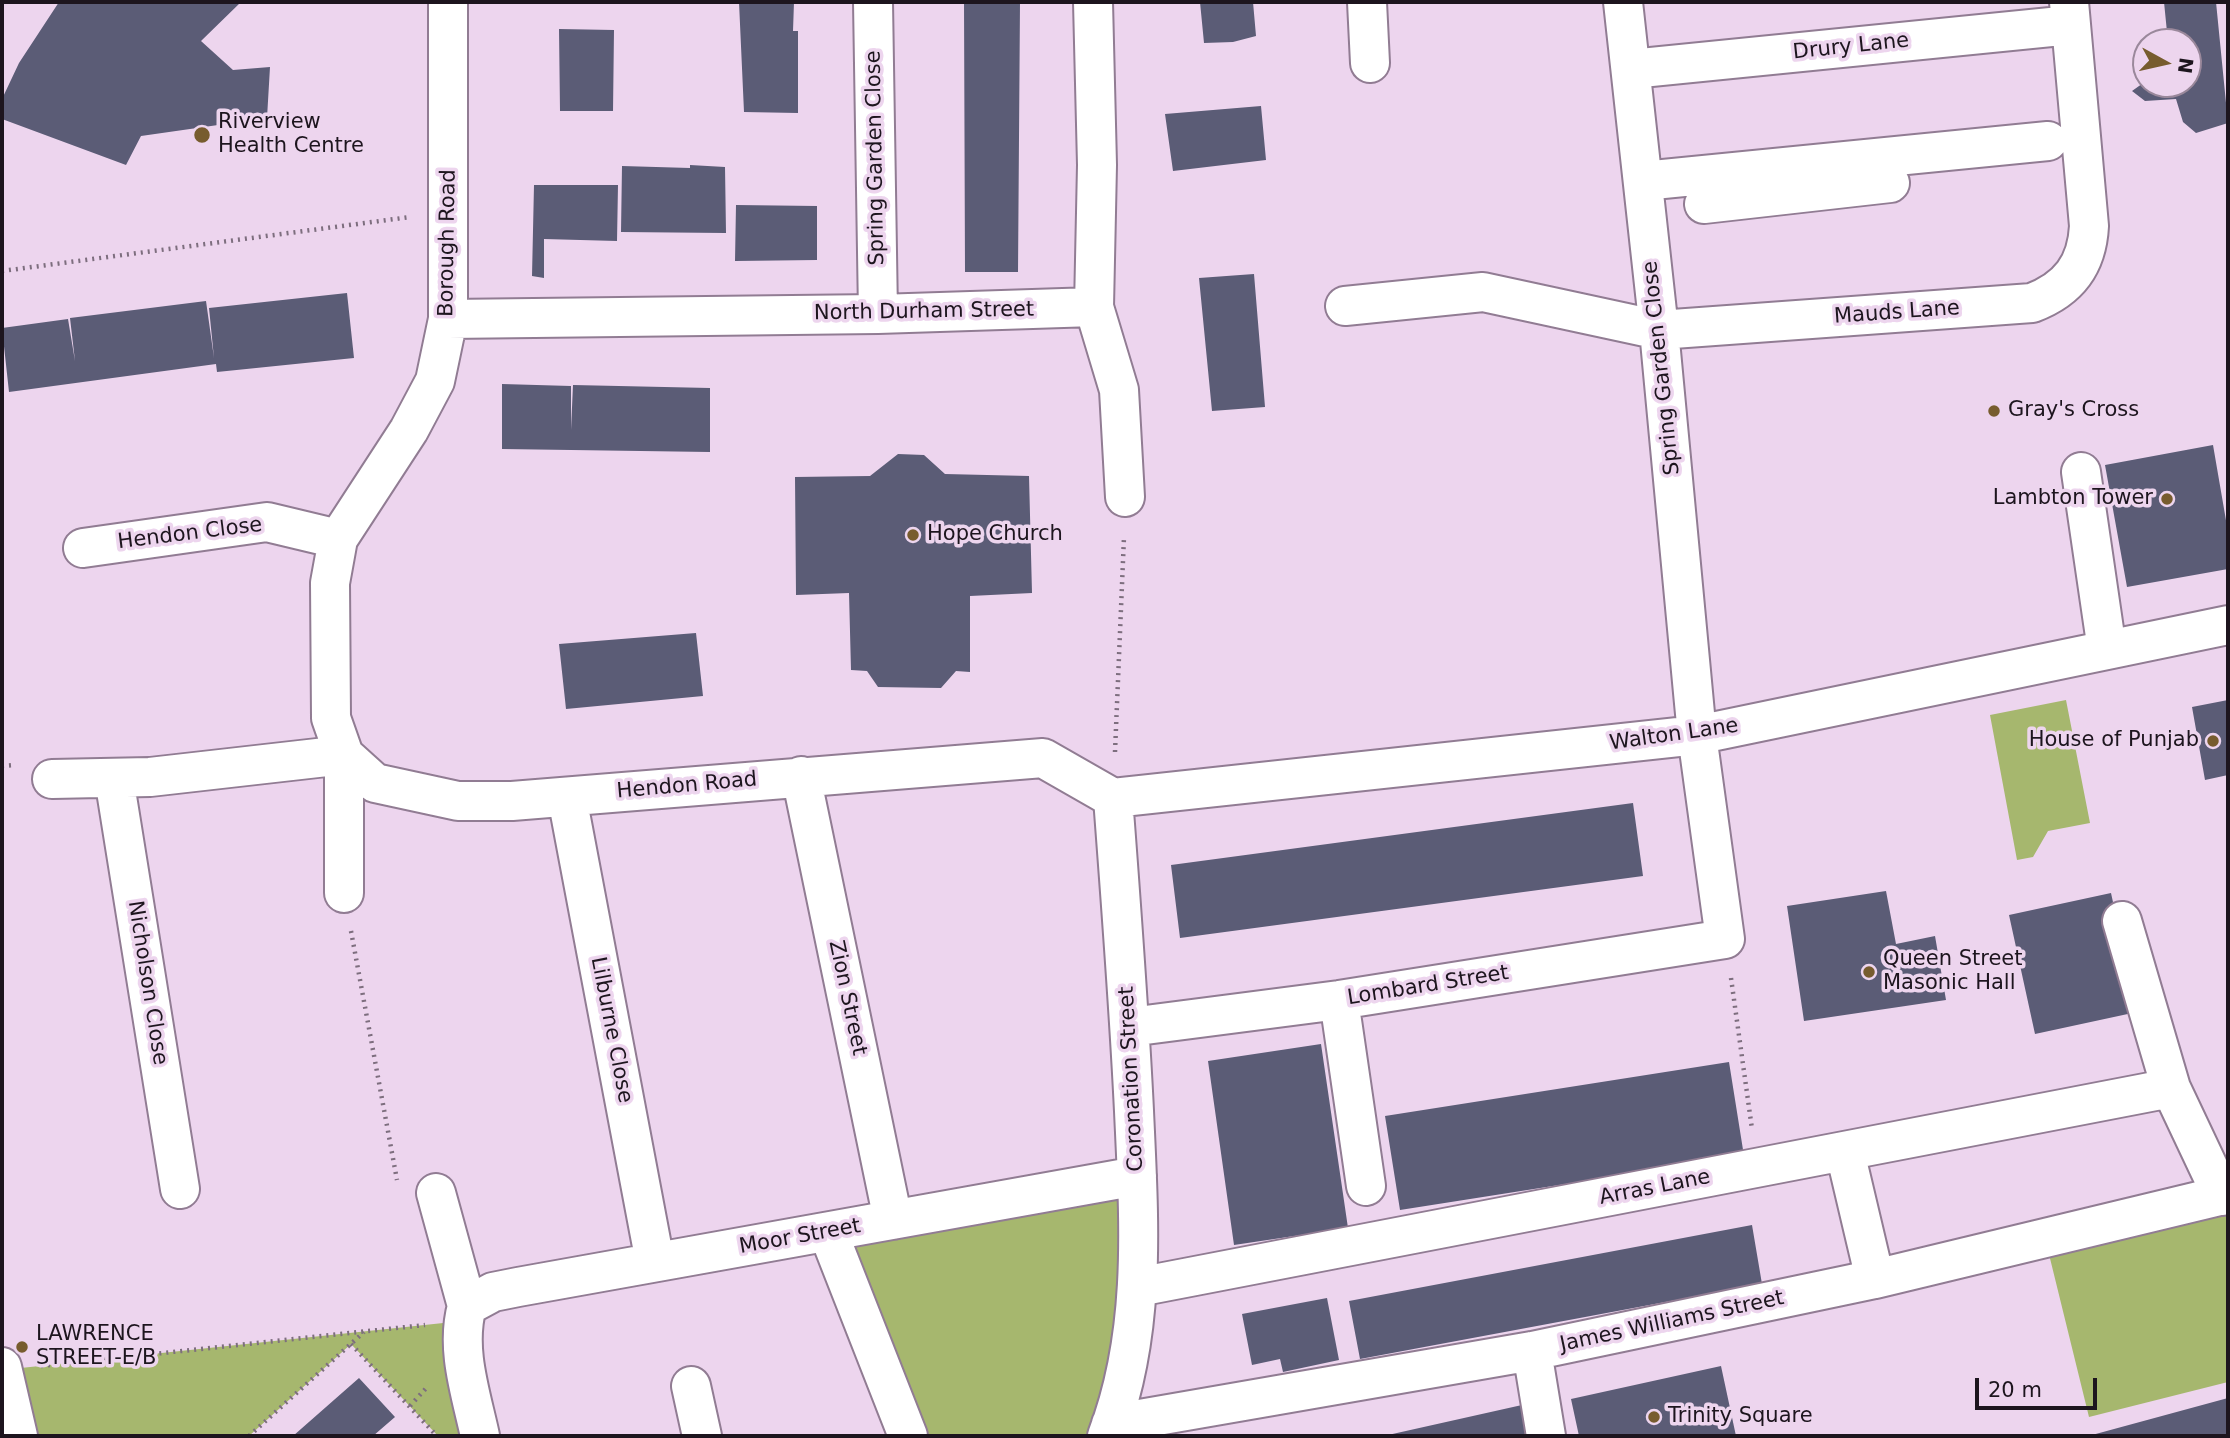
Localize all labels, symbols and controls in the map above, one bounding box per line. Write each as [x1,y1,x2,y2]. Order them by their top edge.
street label: Drury Lane [1792,28,1910,66]
north arrow [2132,28,2202,98]
street label: Spring Garden Close [862,50,890,266]
text: N [2174,56,2198,75]
place label: Riverview Health Centre [218,110,364,160]
marker: Riverview Health Centre [192,125,212,145]
street label: Borough Road [434,169,462,317]
street label: Spring Garden Close [1638,260,1686,476]
street label: Mauds Lane [1833,296,1961,330]
street label: North Durham Street [814,297,1034,327]
place label: Gray's Cross [2008,398,2139,424]
marker: Gray's Cross [1986,403,2002,419]
place label: Lambton Tower [1993,486,2153,512]
marker: Lambton Tower [2159,491,2175,507]
street label: Hendon Close [116,513,264,555]
place label: Hope Church [927,522,1063,548]
marker: Hope Church [905,527,921,543]
street label: Walton Lane [1608,713,1740,757]
place label: House of Punjab [2029,728,2199,754]
marker: House of Punjab [2205,733,2221,749]
street label: Hendon Road [616,767,758,805]
street label: Nicholson Close [122,899,172,1067]
street label: Zion Street [823,938,871,1058]
place label: Queen Street Masonic Hall [1883,947,2022,997]
street label: Lilburne Close [584,955,638,1105]
street label: Lombard Street [1346,961,1510,1011]
marker: Queen Street Masonic Hall [1861,964,1877,980]
street label: Coronation Street [1115,986,1149,1172]
street label: Arras Lane [1597,1165,1713,1211]
street label: Moor Street [737,1214,863,1260]
street label: James Williams Street [1558,1286,1786,1358]
place label: LAWRENCE STREET-E/B [36,1322,157,1372]
marker: LAWRENCE STREET-E/B [14,1339,30,1355]
scale bar [1978,1364,2100,1408]
text: 20 m [1988,1378,2042,1402]
place label: Trinity Square [1668,1404,1813,1430]
marker: Trinity Square [1646,1409,1662,1425]

